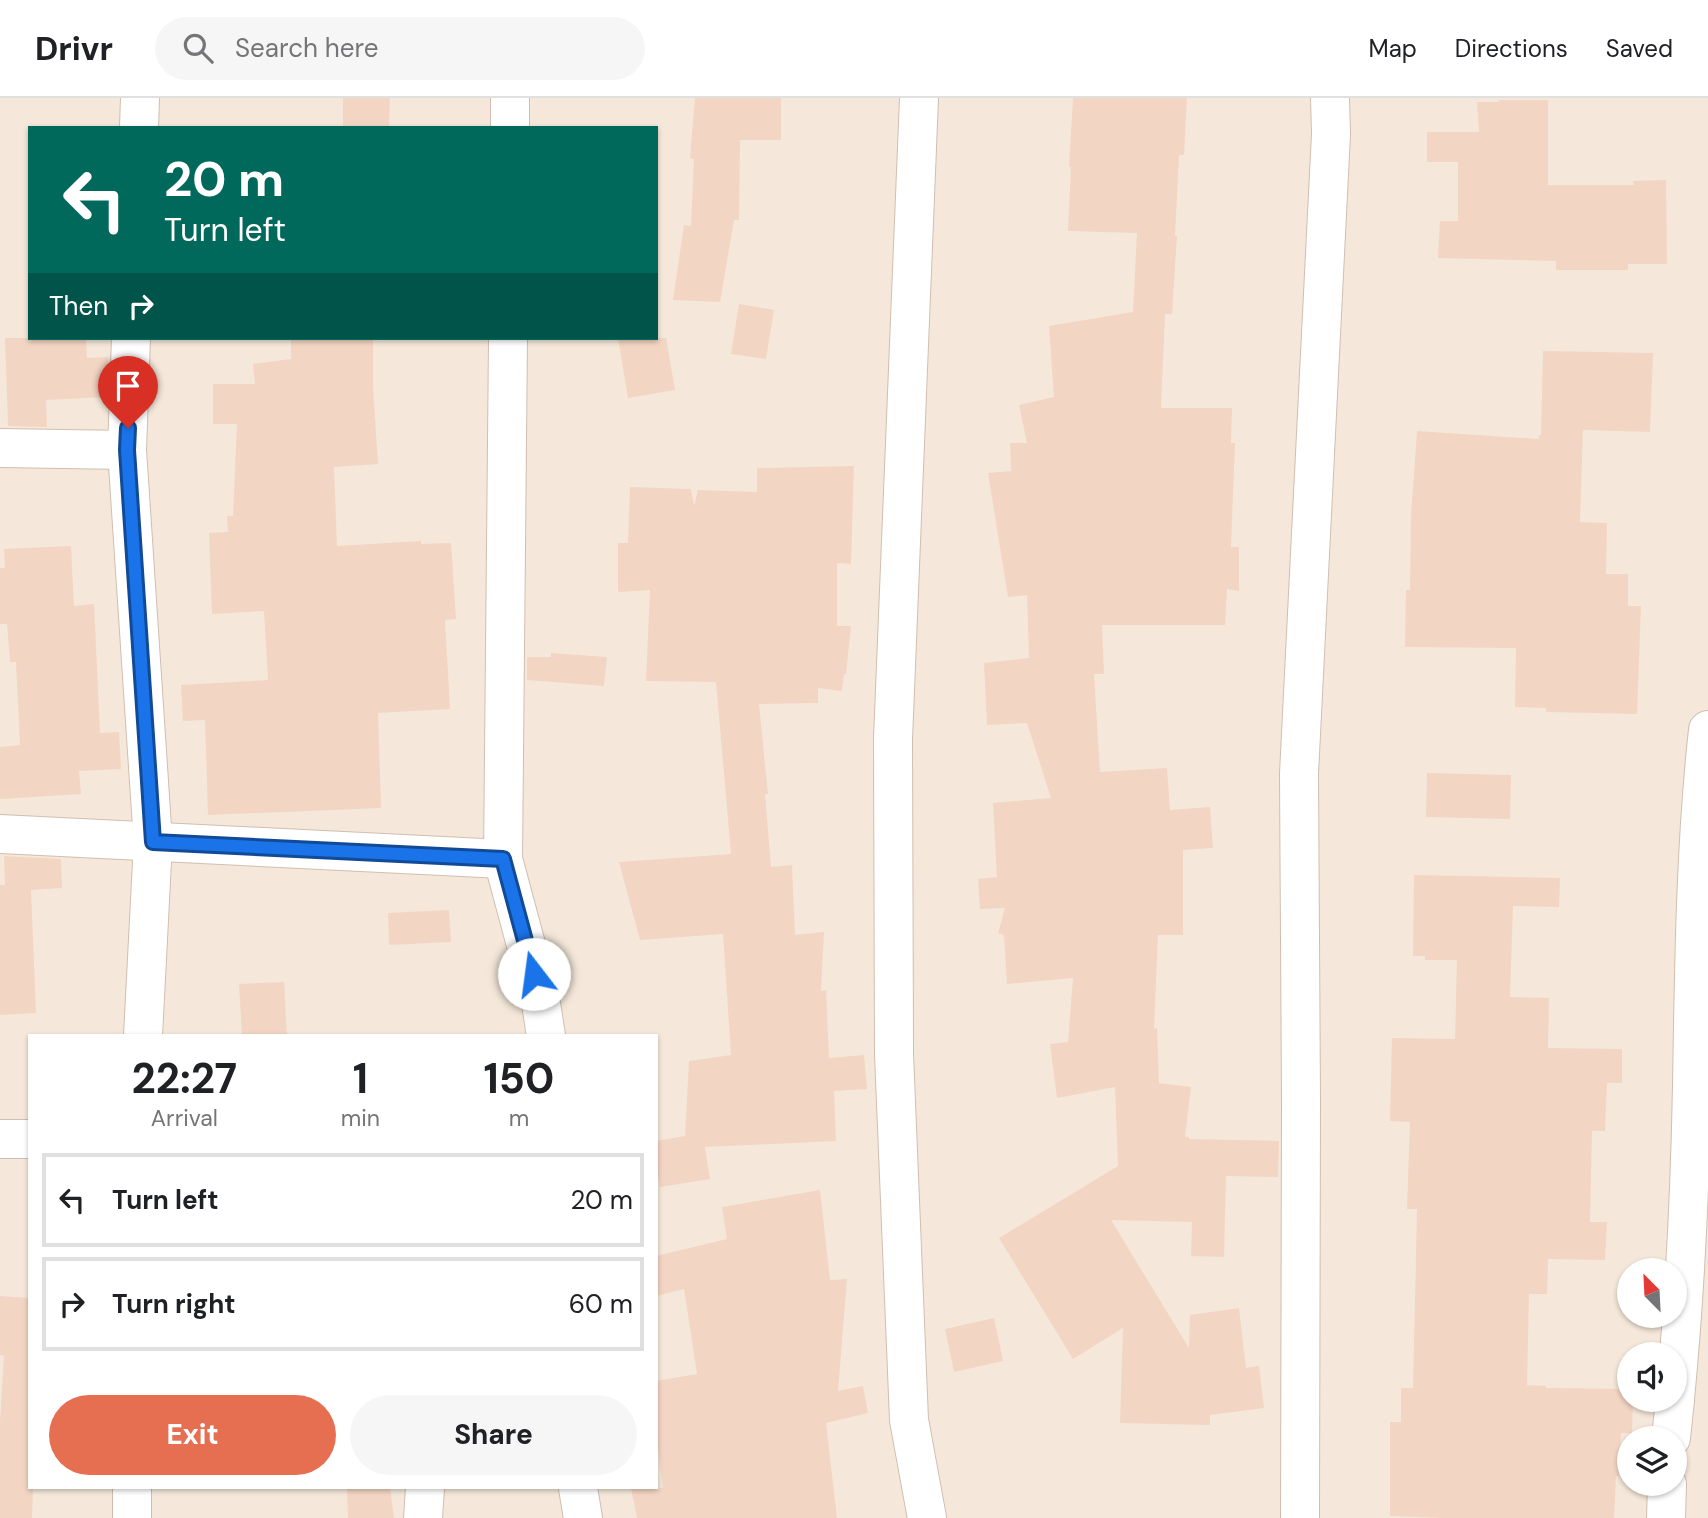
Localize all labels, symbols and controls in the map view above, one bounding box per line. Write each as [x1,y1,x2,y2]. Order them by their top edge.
search box [155,17,645,80]
text: Drivr [35,27,113,70]
icon: search [179,29,217,67]
text: Search here [235,31,378,65]
text: Map [1369,33,1417,64]
text: Directions [1455,33,1568,64]
text: Saved [1606,33,1673,64]
text: 20 m [164,147,284,211]
icon: left [49,154,140,245]
text: Turn left [164,209,286,251]
icon: right [122,287,160,325]
text: Then [49,289,108,323]
pin [98,356,158,428]
icon: arrive [109,367,147,405]
position arrow [497,937,571,1011]
text: 22:27 [132,1051,237,1106]
text: 1 [353,1051,368,1106]
text: 150 [483,1051,554,1106]
text: Arrival [151,1103,218,1133]
text: min [341,1103,380,1133]
text: m [509,1103,529,1133]
icon: left [53,1181,91,1219]
text: Turn left [112,1183,219,1217]
text: 20 m [570,1183,633,1217]
north arrow [1617,1258,1687,1328]
map controls [1617,1258,1687,1496]
icon: right [53,1285,91,1323]
text: Turn right [112,1287,236,1321]
text: 60 m [569,1287,633,1321]
button: sound [1617,1342,1687,1412]
button: Exit [49,1395,336,1475]
button: Share [350,1395,637,1475]
button: layers [1617,1426,1687,1496]

